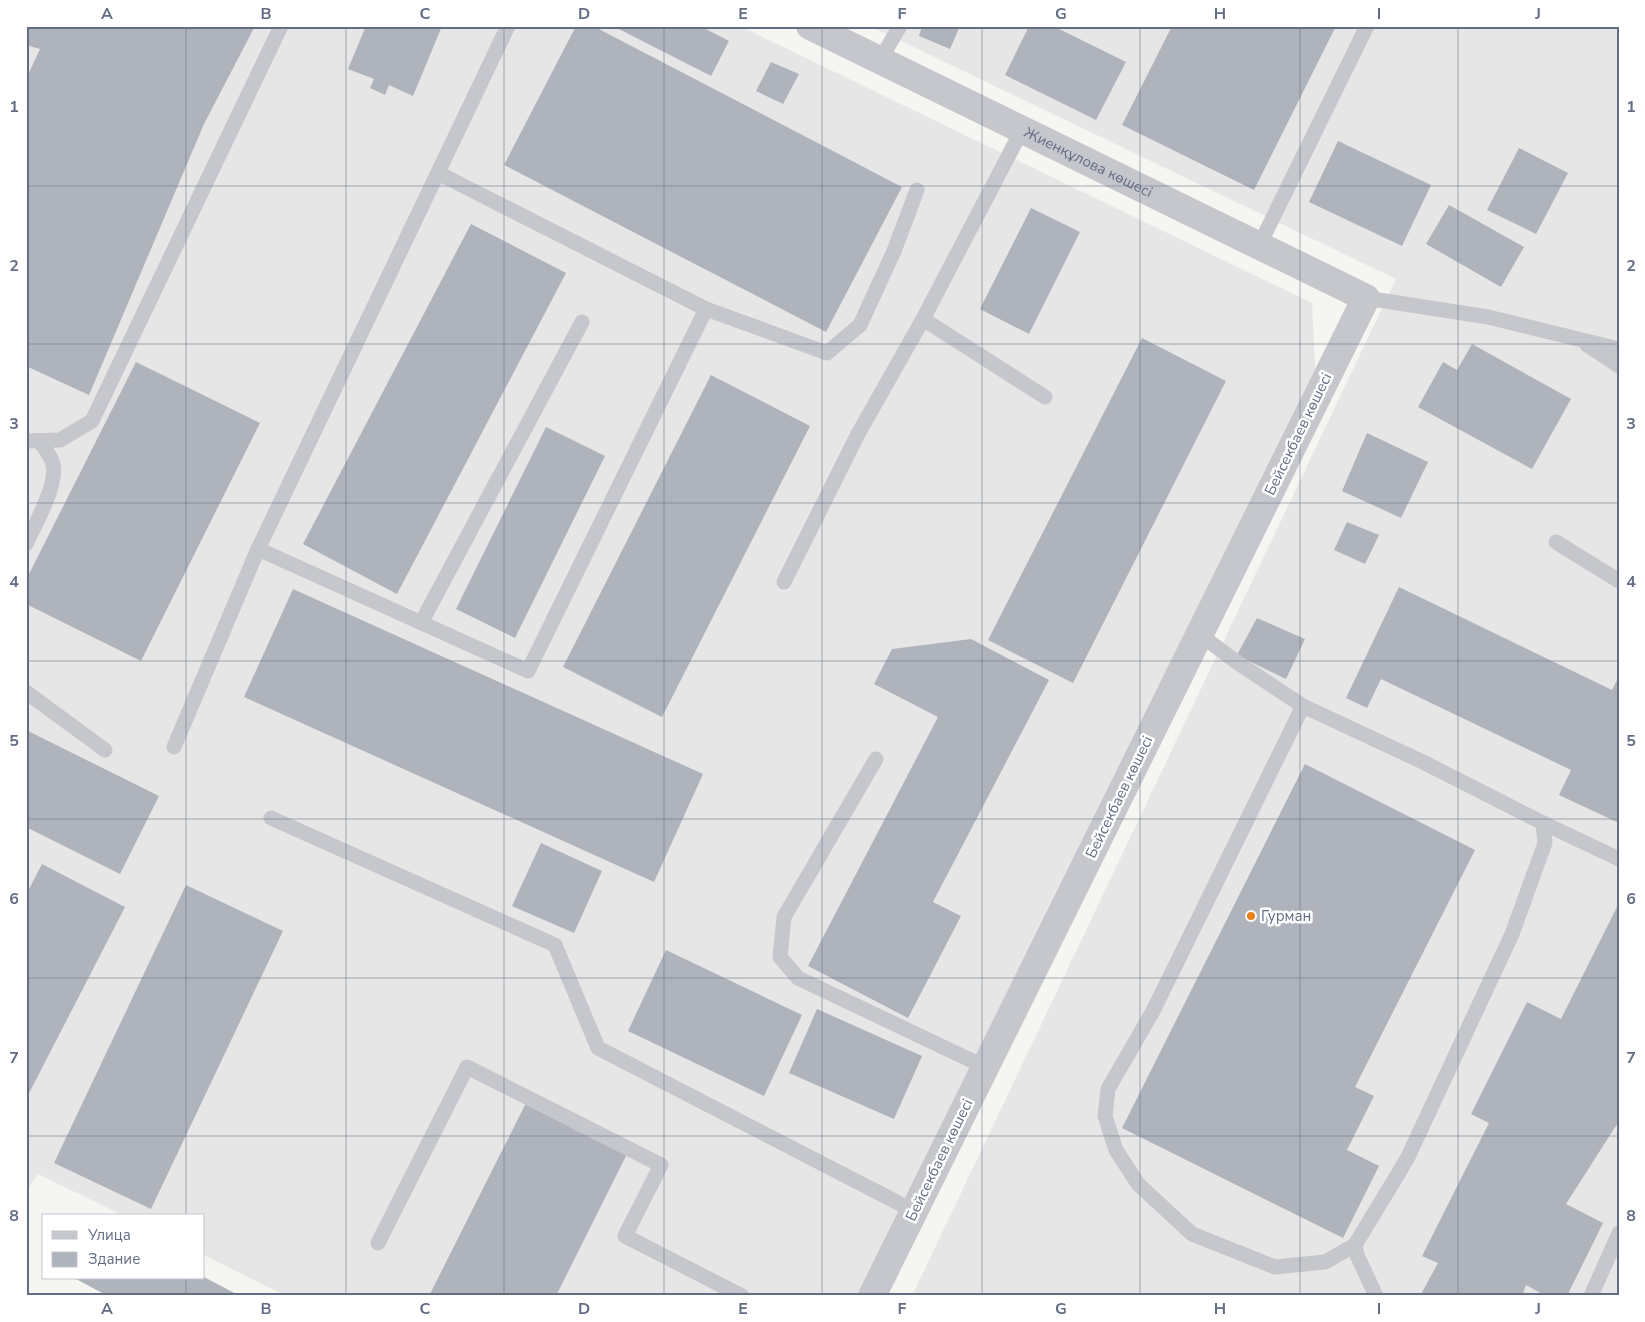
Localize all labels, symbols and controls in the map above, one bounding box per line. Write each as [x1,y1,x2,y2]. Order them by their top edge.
text: A [101,3,113,25]
text: B [260,3,272,25]
text: C [420,3,431,25]
text: D [578,3,590,25]
text: E [738,3,748,25]
text: F [898,3,907,25]
text: G [1055,3,1067,25]
text: H [1214,3,1226,25]
text: I [1377,3,1381,25]
text: J [1534,3,1541,25]
text: 1 [9,96,19,118]
text: 1 [1626,96,1636,118]
street label: Жиенқұлова көшесі [1021,122,1156,202]
text: 2 [9,255,19,277]
text: 2 [1626,255,1636,277]
street label: Бейсекбаев көшесі [1260,369,1336,499]
text: 3 [9,413,19,435]
text: 3 [1626,413,1636,435]
text: 4 [9,571,19,593]
text: 4 [1626,571,1636,593]
text: 5 [9,730,19,752]
text: 5 [1626,730,1636,752]
street label: Бейсекбаев көшесі [1081,732,1157,862]
text: 6 [9,888,19,910]
text: 6 [1626,888,1636,910]
place label: Гурман [1261,906,1311,926]
marker: Гурман [1245,910,1257,922]
text: 7 [9,1047,19,1069]
text: 7 [1626,1047,1636,1069]
street label: Бейсекбаев көшесі [901,1095,977,1225]
text: 8 [9,1205,19,1227]
text: 8 [1626,1205,1636,1227]
legend [42,1214,205,1280]
text: Улица [87,1225,131,1245]
text: Здание [88,1249,140,1269]
text: A [101,1298,113,1320]
text: B [260,1298,272,1320]
text: C [420,1298,431,1320]
text: D [578,1298,590,1320]
text: E [738,1298,748,1320]
text: F [898,1298,907,1320]
text: G [1055,1298,1067,1320]
text: H [1214,1298,1226,1320]
text: I [1377,1298,1381,1320]
text: J [1534,1298,1541,1320]

